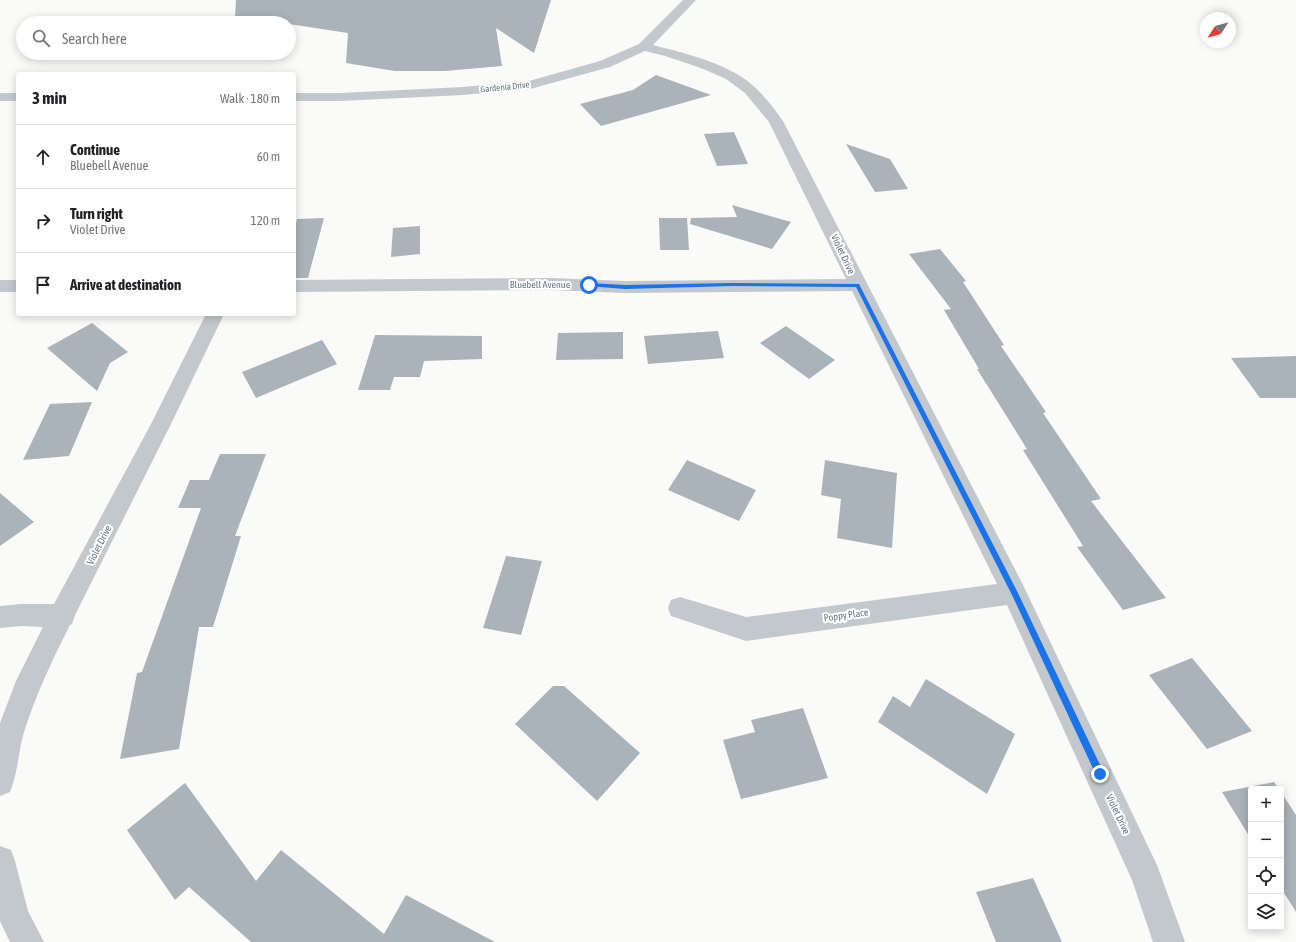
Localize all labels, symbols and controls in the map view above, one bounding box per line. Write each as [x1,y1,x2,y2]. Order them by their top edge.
north arrow [1200,12,1236,48]
search box [16,16,296,60]
icon: search [30,27,52,49]
text: Search here [62,30,127,47]
street label: Gardenia Drive [480,79,530,95]
text: 3 min [32,88,67,108]
text: Walk · 180 m [220,91,280,106]
text: Continue [70,141,120,158]
icon: ahead [32,146,54,168]
text: 60 m [257,149,280,164]
text: Bluebell Avenue [70,158,149,173]
text: Turn right [70,205,123,222]
icon: right [32,210,54,232]
text: 120 m [251,213,280,228]
text: Violet Drive [70,222,125,237]
street label: Violet Drive [829,232,857,276]
icon: arrive [32,274,54,296]
text: Arrive at destination [70,276,181,293]
route start [580,276,598,294]
street label: Bluebell Avenue [510,279,571,290]
street label: Violet Drive [84,523,114,567]
street label: Poppy Place [823,606,869,624]
route end [1091,765,1109,783]
map controls [1248,786,1284,930]
button: + [1248,786,1284,822]
street label: Violet Drive [1104,792,1132,836]
button: − [1248,822,1284,858]
button: locate [1248,858,1284,894]
button: layers [1248,894,1284,930]

